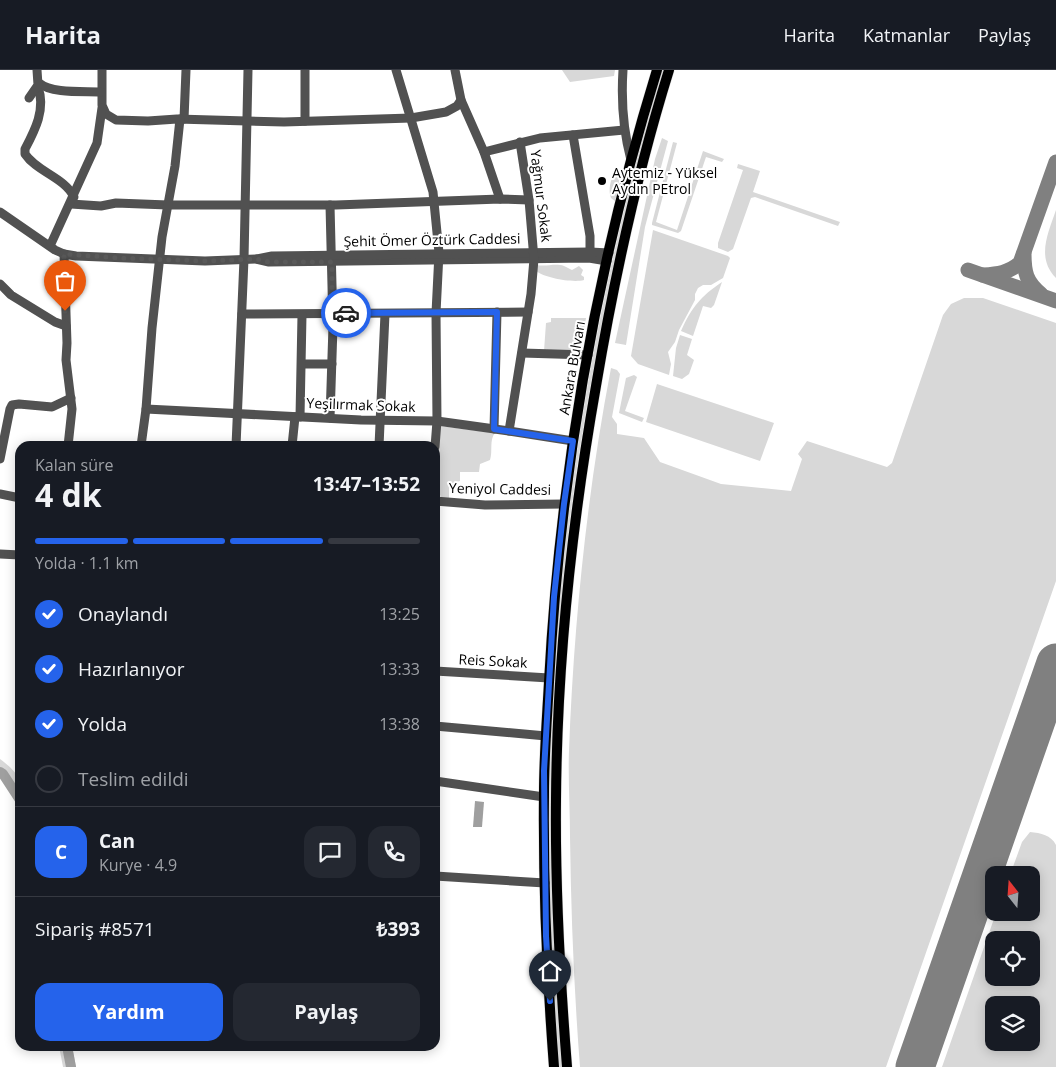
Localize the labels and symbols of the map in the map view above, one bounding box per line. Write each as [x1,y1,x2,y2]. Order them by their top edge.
street label: Yağmur Sokak [526,149,557,244]
place label: Aytemiz - Yüksel Aydın PEtrol [612,163,717,198]
marker: Aytemiz - Yüksel Aydın PEtrol [596,175,608,187]
street label: Şehit Ömer Öztürk Caddesi [343,228,521,251]
pin [44,260,86,311]
courier [321,288,371,338]
street label: Ankara Bulvarı [554,320,589,416]
street label: Yeşilırmak Sokak [306,393,416,416]
street label: Yeniyol Caddesi [449,478,551,499]
street label: Reis Sokak [458,649,529,672]
north arrow [985,866,1040,921]
pin [529,950,571,1001]

